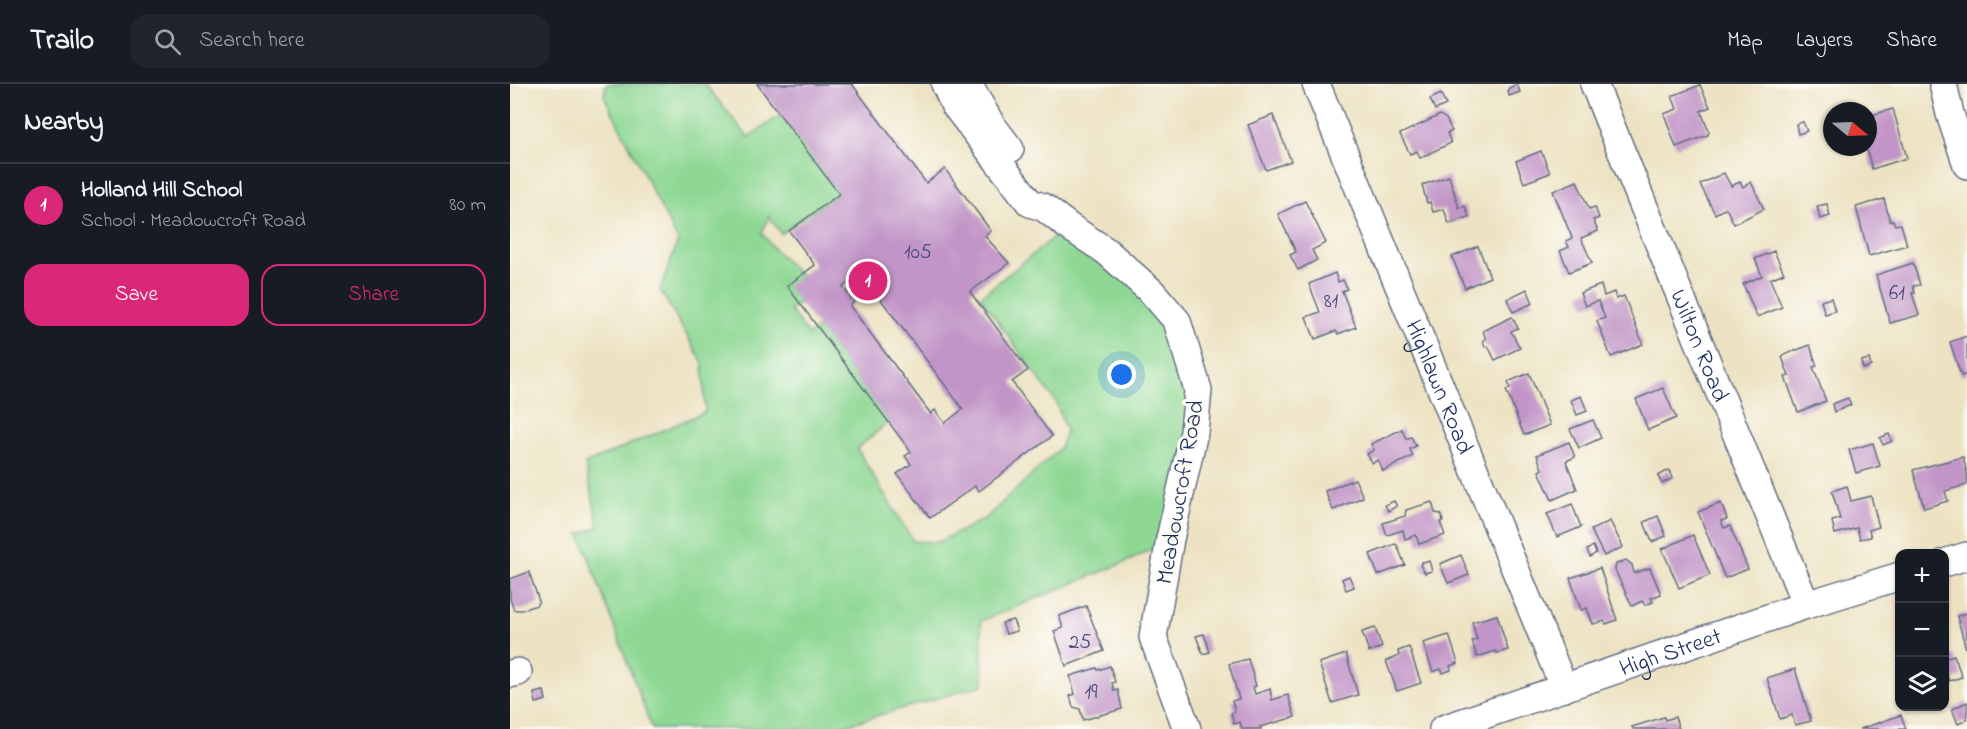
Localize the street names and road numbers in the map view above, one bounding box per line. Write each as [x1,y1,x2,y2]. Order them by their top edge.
street label: Wilton Road [1659,285,1737,408]
street label: Highlawn Road [1395,315,1481,460]
street label: Meadowcroft Road [1148,397,1215,587]
street label: High Street [1615,620,1727,687]

